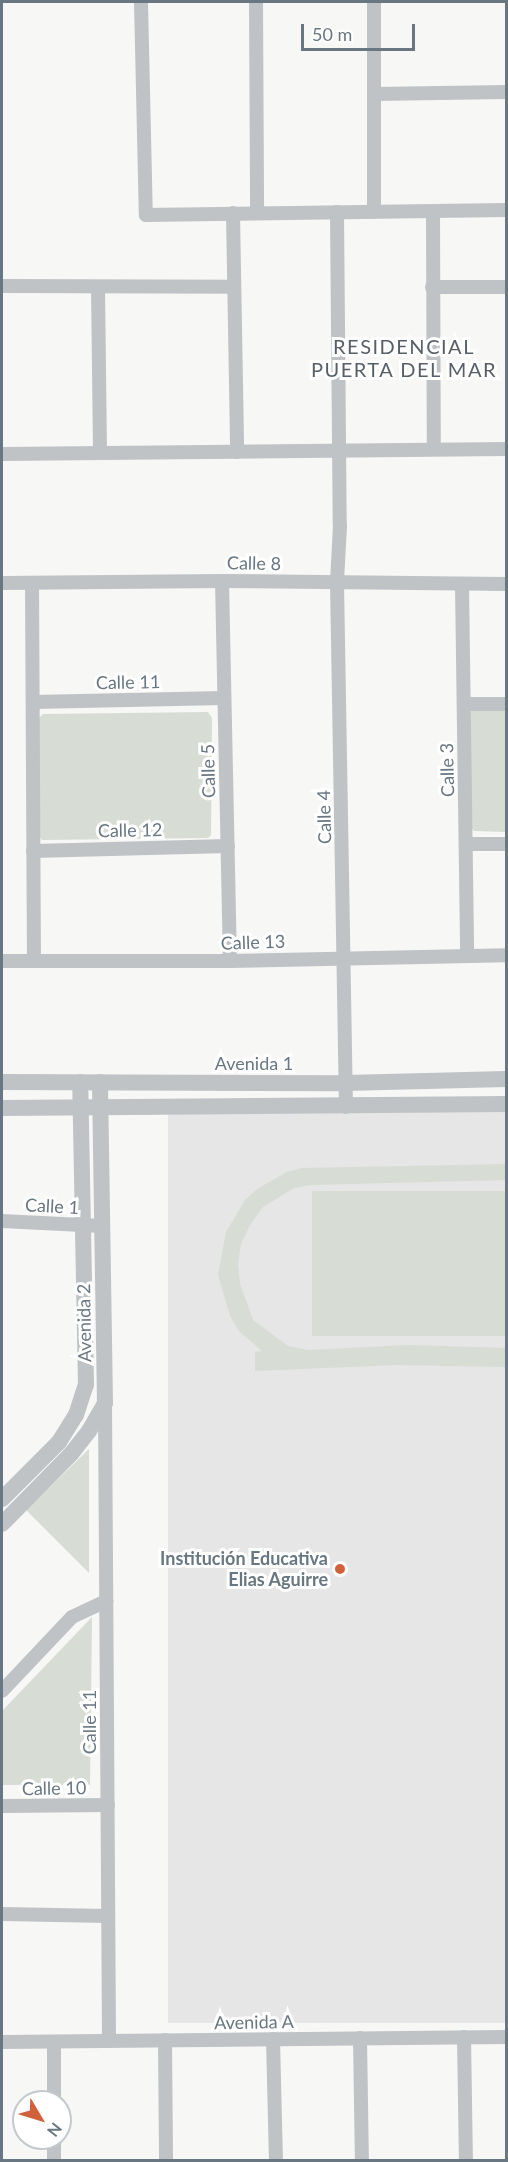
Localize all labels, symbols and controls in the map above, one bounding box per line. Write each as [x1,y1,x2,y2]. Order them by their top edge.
scale bar [304,12,418,50]
text: 50 m [312,23,352,45]
district label: RESIDENCIAL PUERTA DEL MAR [310,335,498,382]
street label: Calle 8 [227,552,281,574]
street label: Calle 11 [96,671,160,693]
street label: Calle 3 [436,743,458,797]
street label: Calle 5 [197,744,219,798]
street label: Calle 4 [313,790,335,844]
street label: Calle 12 [98,819,162,841]
street label: Calle 13 [220,930,286,954]
street label: Avenida 1 [215,1052,293,1074]
street label: Calle 1 [24,1194,80,1218]
street label: Avenida 2 [73,1284,95,1362]
place label: Institución Educativa Elias Aguirre [160,1548,328,1590]
marker: Institución Educativa Elias Aguirre [333,1562,347,1576]
street label: Calle 11 [78,1690,100,1754]
street label: Calle 10 [22,1777,86,1799]
street label: Avenida A [214,2011,294,2033]
north arrow [12,2090,72,2150]
text: N [44,2119,66,2141]

